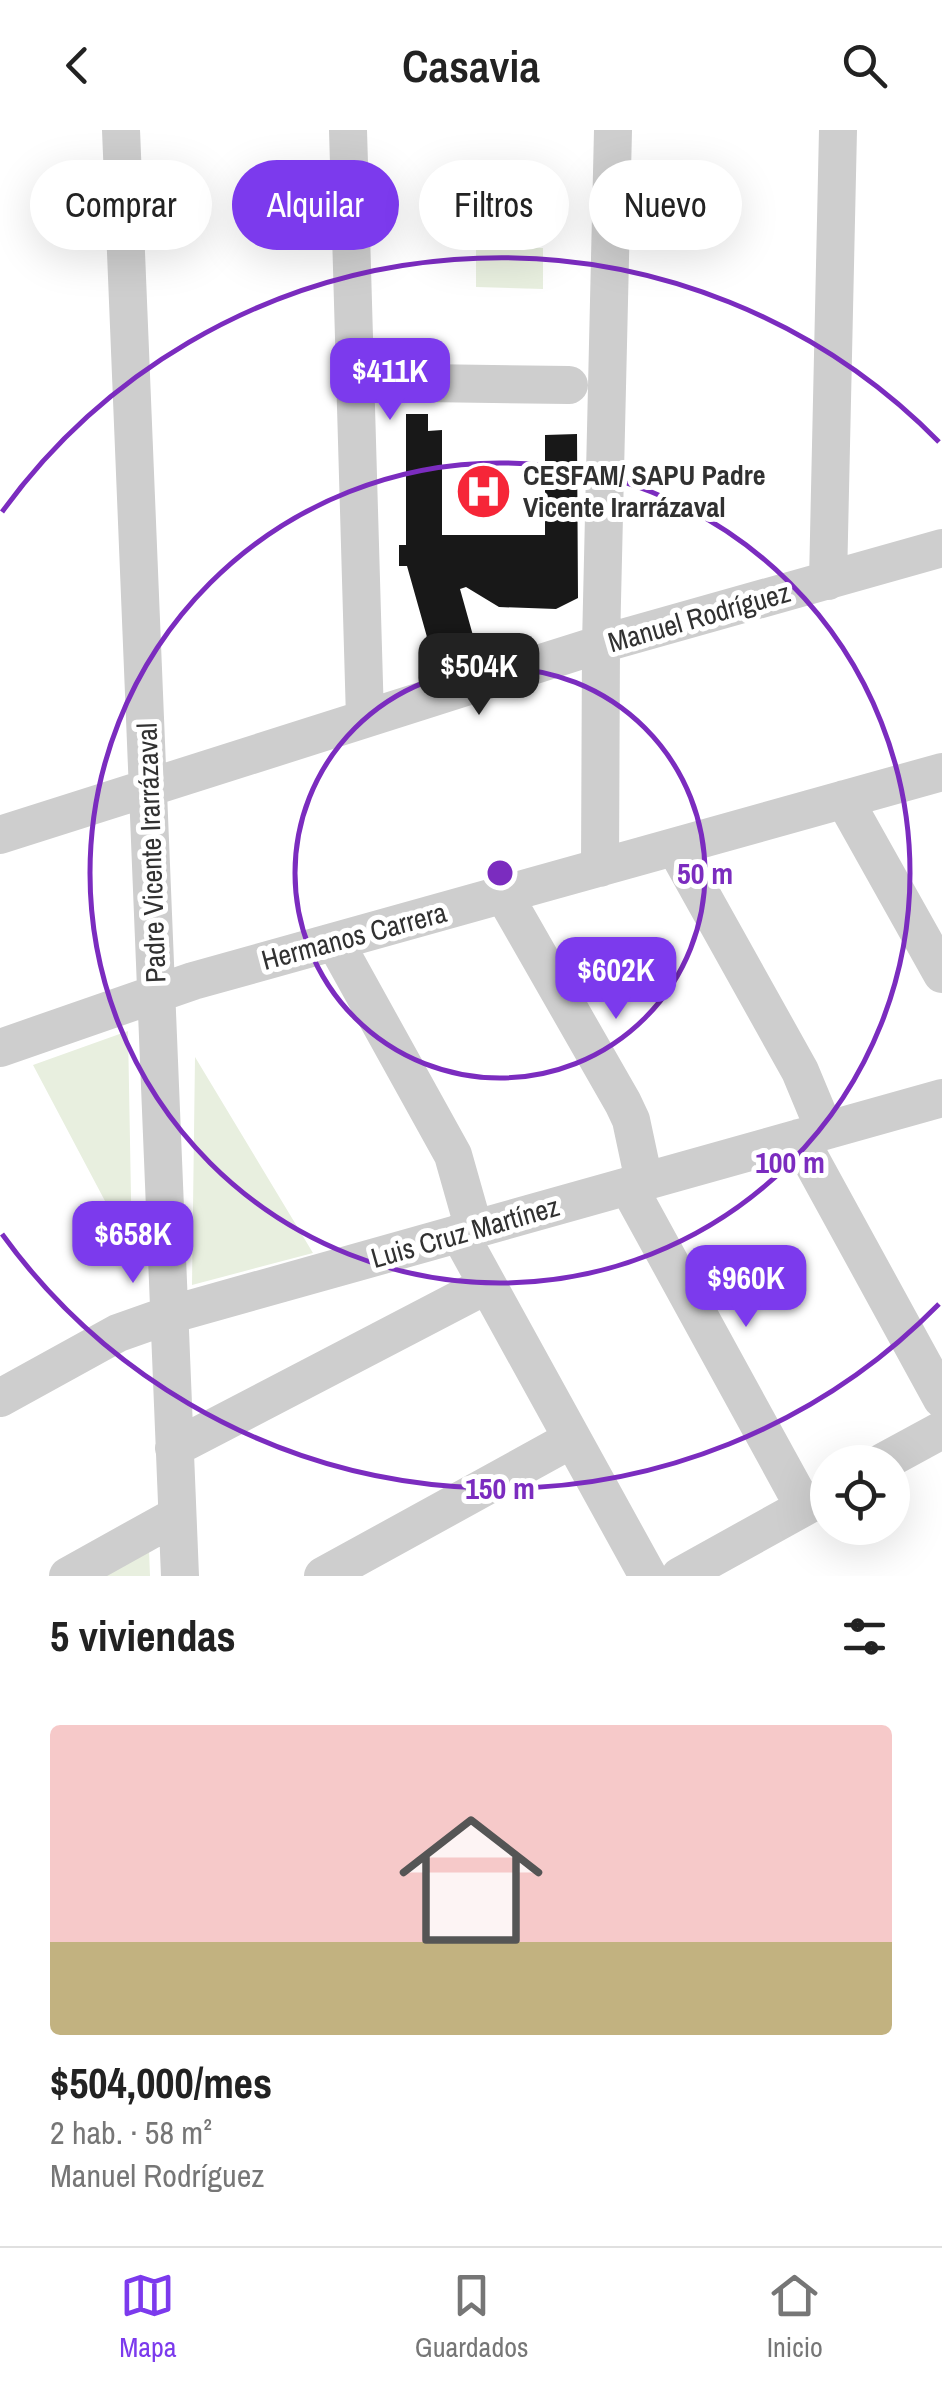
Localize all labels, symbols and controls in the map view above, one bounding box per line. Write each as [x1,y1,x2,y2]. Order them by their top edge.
text: Casavia [402,35,540,96]
icon: back [50,38,105,93]
icon: search [837,38,892,93]
chip: Comprar [30,160,212,250]
chip: Alquilar [232,160,399,250]
chip: Filtros [419,160,569,250]
chip: Nuevo [589,160,742,250]
pin: $411K [320,338,460,423]
text: $411K [352,349,428,392]
place label: CESFAM/ SAPU Padre Vicente Irarrázaval [523,456,765,526]
hospital icon: CESFAM/ SAPU Padre Vicente Irarrázaval [454,461,514,521]
street label: Manuel Rodríguez [604,573,794,661]
pin: $504K [409,633,549,718]
text: $504K [440,644,518,687]
street label: Padre Vicente Irarrázaval [127,722,175,984]
text: 50 m [677,853,733,893]
centre of rings [482,855,518,891]
street label: Hermanos Carrera [257,893,451,979]
pin: $602K [546,937,686,1022]
text: $602K [577,948,655,991]
text: 100 m [755,1142,825,1182]
street label: Luis Cruz Martínez [367,1187,563,1277]
pin: $658K [63,1201,203,1286]
text: $658K [94,1212,172,1255]
pin: $960K [676,1245,816,1330]
text: $960K [707,1256,785,1299]
map controls [810,1445,910,1545]
button: locate [810,1445,910,1545]
text: 150 m [465,1468,535,1508]
text: 5 viviendas [50,1608,236,1664]
icon: filters [837,1609,892,1664]
icon: home [381,1790,561,1970]
text: $504,000/mes [50,2055,272,2111]
text: 2 hab. · 58 m² [50,2111,212,2154]
text: Manuel Rodríguez [50,2154,264,2197]
tab: Mapa [119,2268,177,2366]
tab: Guardados [415,2268,528,2366]
tab: Inicio [767,2268,823,2366]

